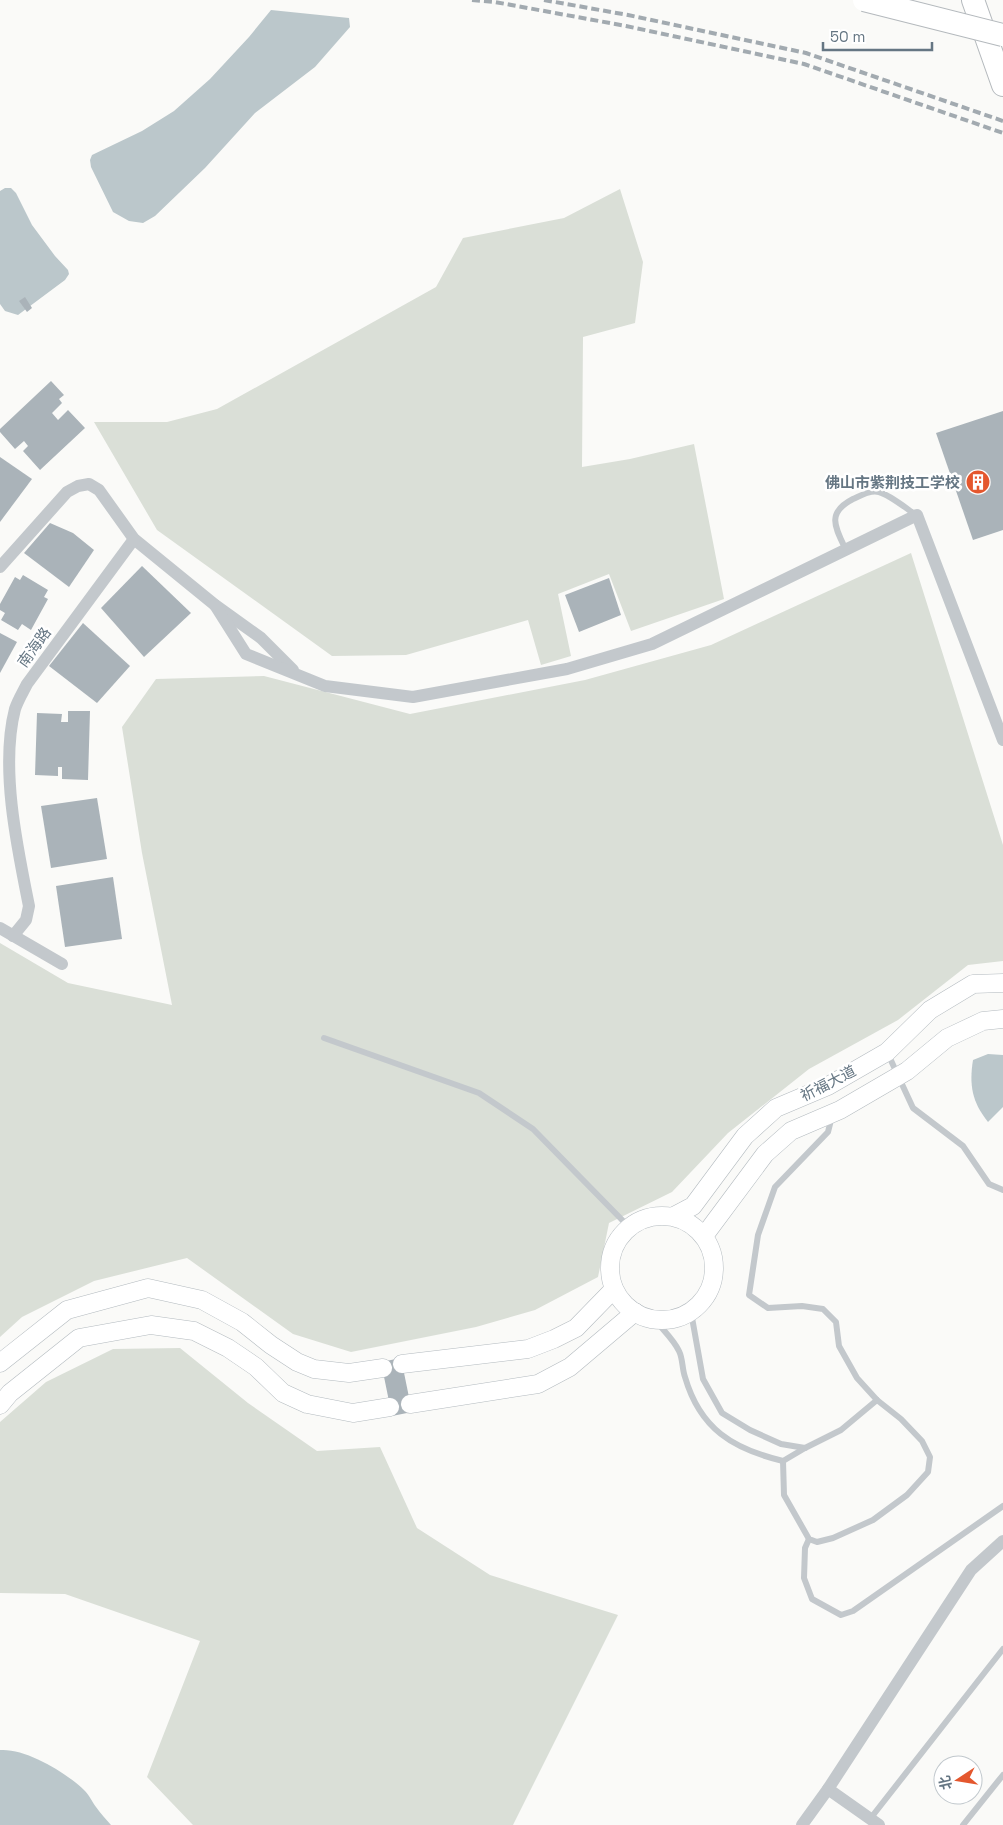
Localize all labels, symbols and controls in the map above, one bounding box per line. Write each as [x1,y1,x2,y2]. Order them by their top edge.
scale bar [823,20,932,52]
text: 50 m [830,27,865,46]
building icon: 佛山市紫荆技工学校 [965,469,991,495]
place label: 佛山市紫荆技工学校 [825,473,960,492]
street label: 南海路 [13,623,55,671]
street label: 祈福大道 [797,1061,859,1105]
north arrow [933,1755,983,1805]
text: 北 [935,1774,956,1791]

